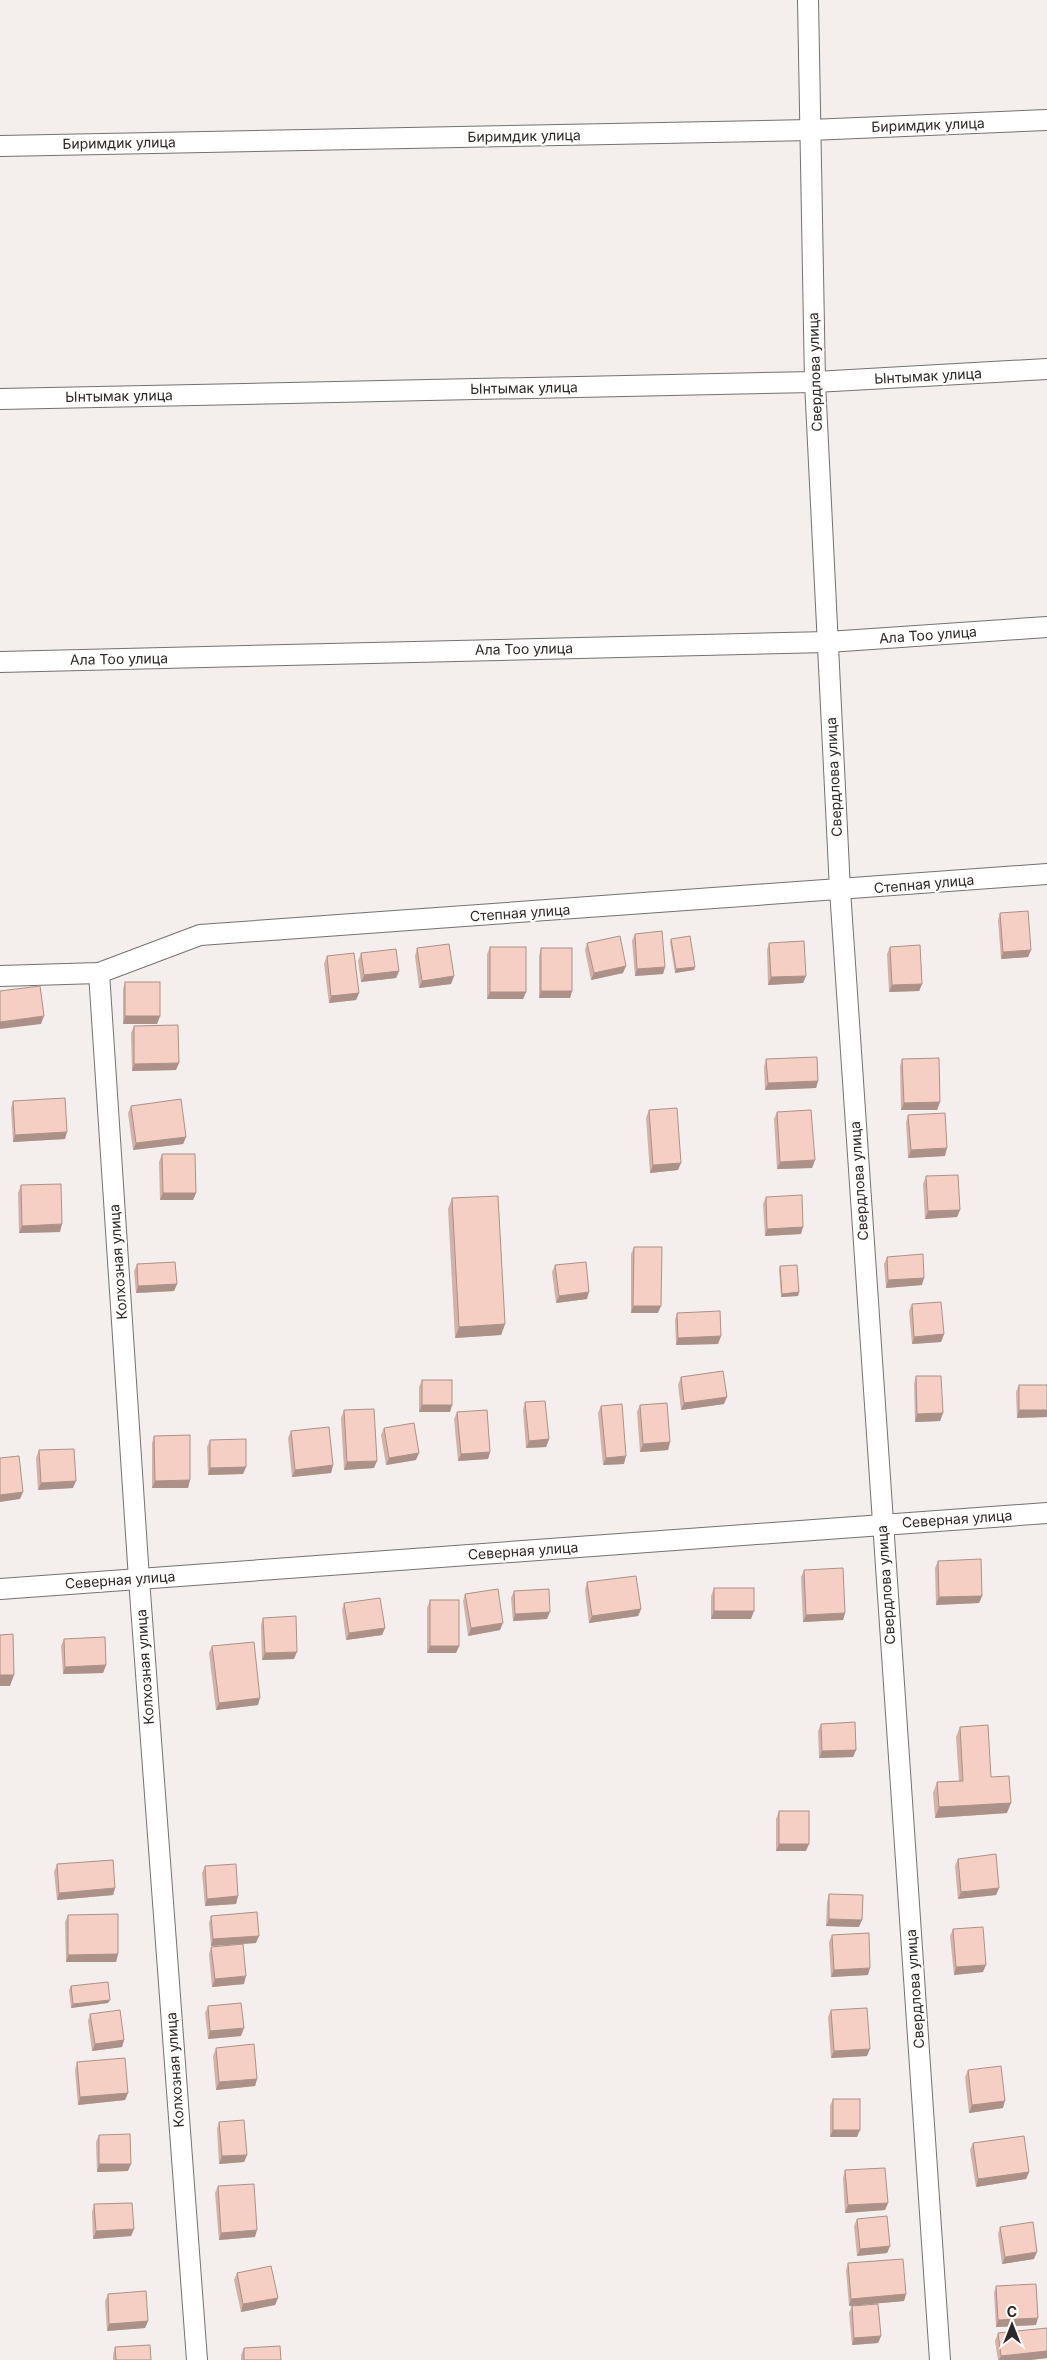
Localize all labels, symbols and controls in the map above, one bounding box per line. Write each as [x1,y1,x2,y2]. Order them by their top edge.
street label: Биримдик улица [871,114,985,135]
street label: Биримдик улица [467,126,581,145]
street label: Биримдик улица [62,133,176,152]
street label: Свердлова улица [804,312,825,432]
street label: Ынтымак улица [874,364,982,387]
street label: Ынтымак улица [470,378,578,397]
street label: Ынтымак улица [65,386,173,405]
street label: Ала Тоо улица [879,623,977,646]
street label: Ала Тоо улица [475,639,573,658]
street label: Ала Тоо улица [70,649,168,668]
street label: Свердлова улица [822,717,845,837]
street label: Степная улица [873,871,975,896]
street label: Степная улица [469,901,571,924]
street label: Свердлова улица [846,1121,871,1241]
street label: Колхозная улица [105,1204,130,1320]
street label: Северная улица [901,1506,1013,1531]
street label: Свердлова улица [873,1525,898,1645]
street label: Северная улица [467,1538,579,1563]
street label: Северная улица [64,1567,176,1592]
street label: Колхозная улица [132,1609,157,1725]
street label: Свердлова улица [902,1929,927,2049]
street label: Колхозная улица [162,2012,187,2128]
north arrow [987,2300,1037,2350]
text: С [1007,2303,1017,2320]

